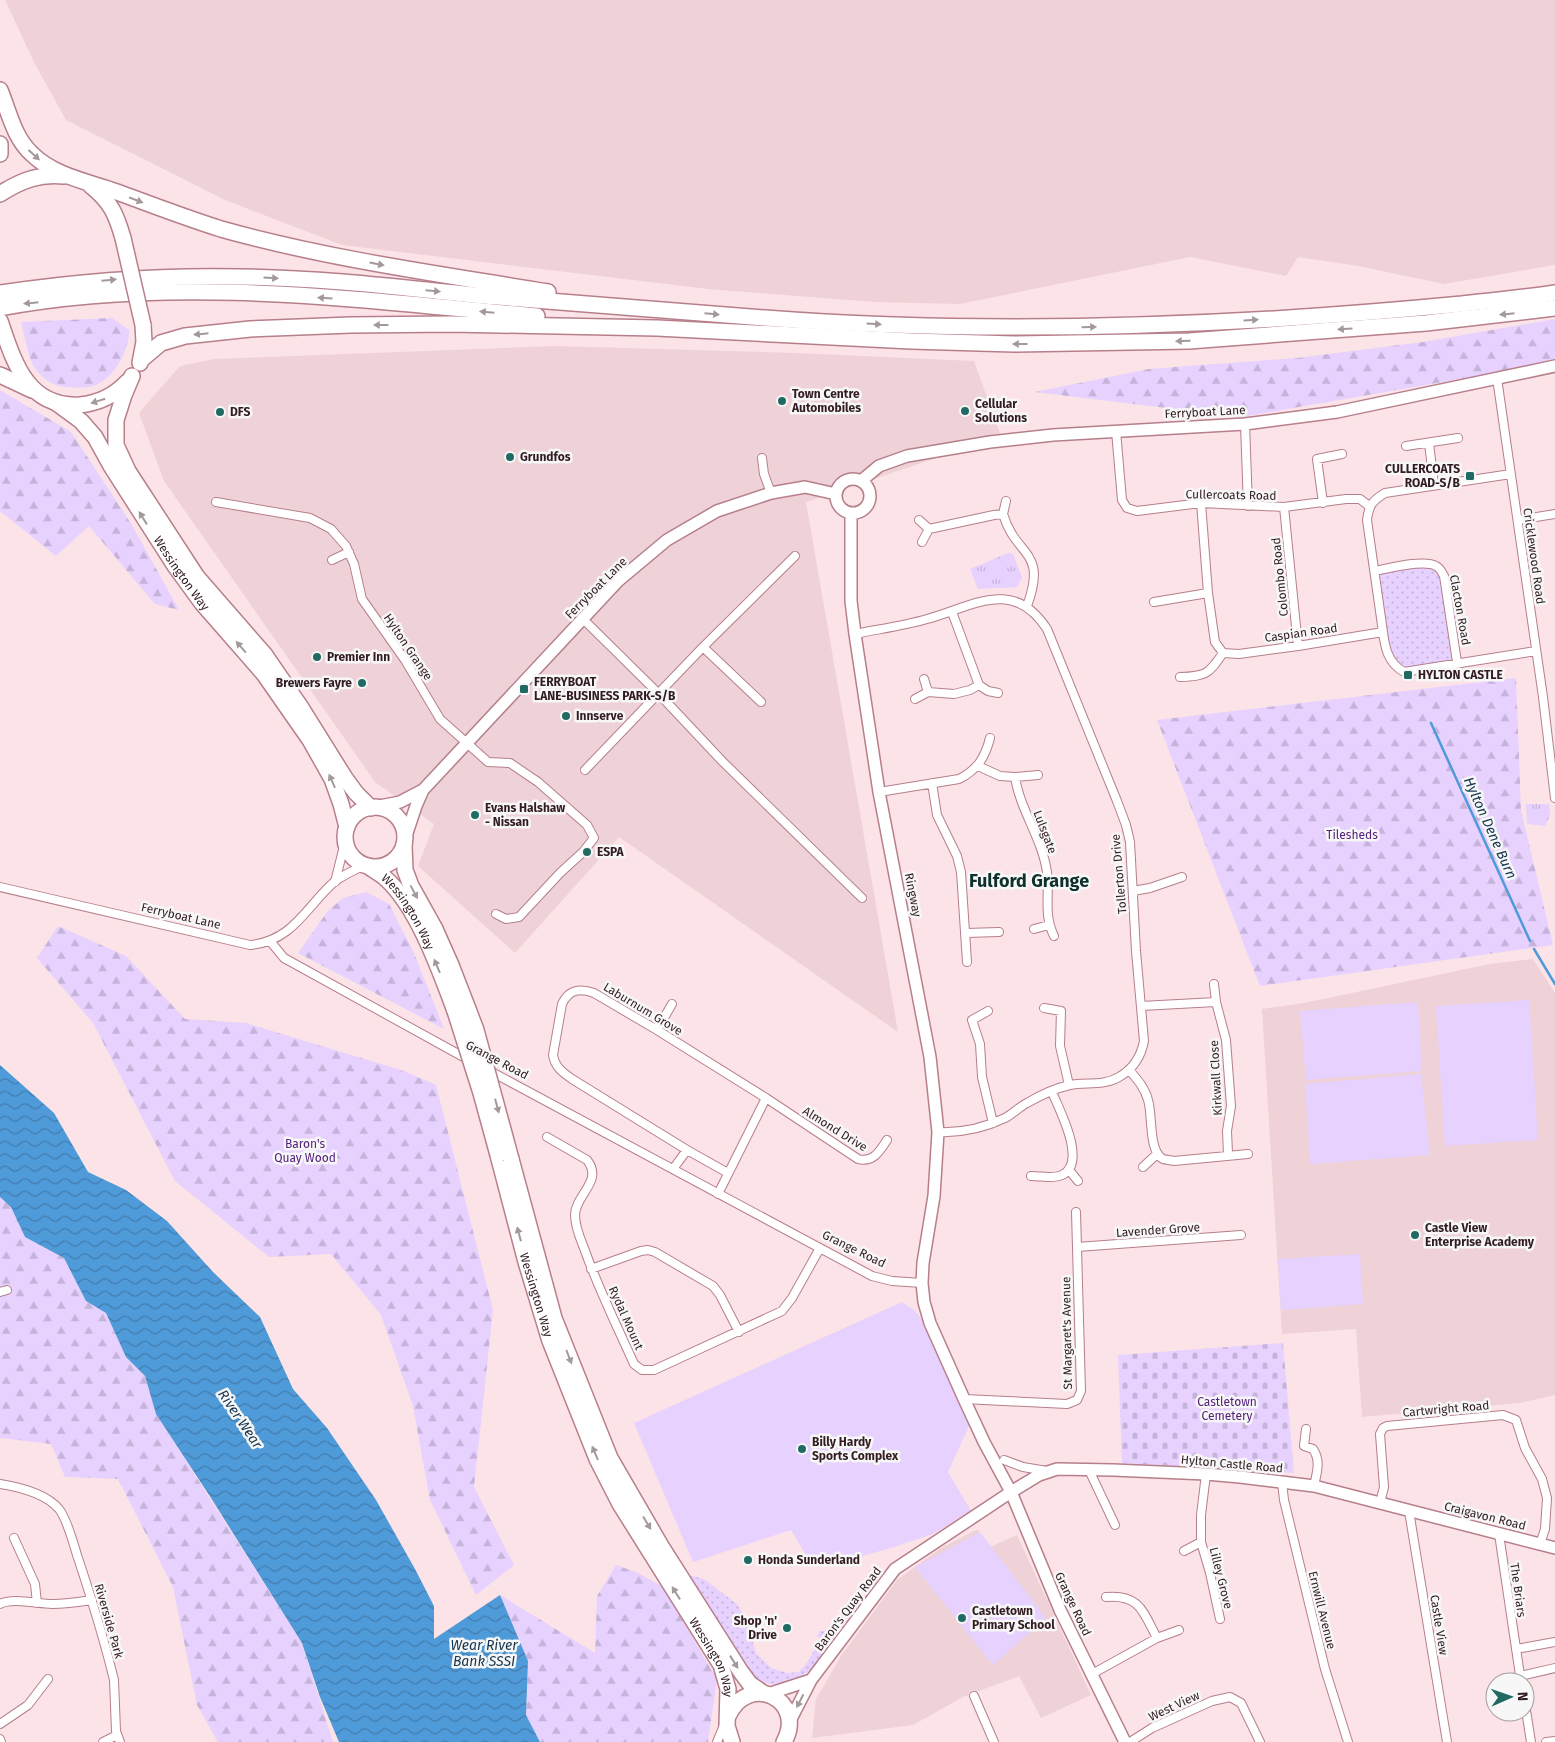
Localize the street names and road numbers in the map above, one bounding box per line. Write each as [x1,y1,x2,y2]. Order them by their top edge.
street label: Ferryboat Lane [1164,403,1246,421]
street label: Cullercoats Road [1185,487,1277,503]
street label: Cricklewood Road [1520,507,1548,605]
street label: Wessington Way [151,534,212,613]
street label: Colombo Road [1269,537,1291,617]
street label: Ferryboat Lane [562,554,630,622]
street label: Clacton Road [1447,574,1473,646]
street label: Hylton Grange [381,611,435,683]
street label: Caspian Road [1264,621,1338,645]
street label: Lulsgate [1030,808,1060,856]
street label: Tollerton Drive [1109,833,1129,915]
street label: Wessington Way [378,871,437,952]
street label: Ringway [902,872,924,918]
street label: Ferryboat Lane [140,900,222,932]
street label: Laburnum Grove [601,980,685,1038]
street label: Grange Road [463,1038,531,1082]
street label: Kirkwall Close [1207,1040,1225,1116]
street label: Almond Drive [800,1104,870,1154]
street label: Lavender Grove [1115,1220,1201,1240]
street label: Grange Road [820,1228,888,1270]
street label: Wessington Way [517,1251,555,1339]
street label: St Margaret's Avenue [1059,1276,1075,1390]
street label: Rydal Mount [606,1284,647,1353]
street label: Cartwright Road [1402,1398,1490,1420]
street label: Hylton Castle Road [1180,1453,1284,1475]
street label: Craigavon Road [1443,1499,1527,1533]
street label: Lilley Grove [1207,1546,1235,1610]
street label: The Briars [1507,1562,1529,1619]
street label: Baron's Quay Road [812,1564,884,1654]
street label: Ernwill Avenue [1306,1569,1338,1651]
street label: Grange Road [1052,1570,1094,1638]
street label: Riverside Park [92,1582,127,1661]
street label: Castle View [1427,1594,1451,1657]
street label: Wessington Way [686,1615,735,1697]
street label: West View [1146,1688,1202,1724]

